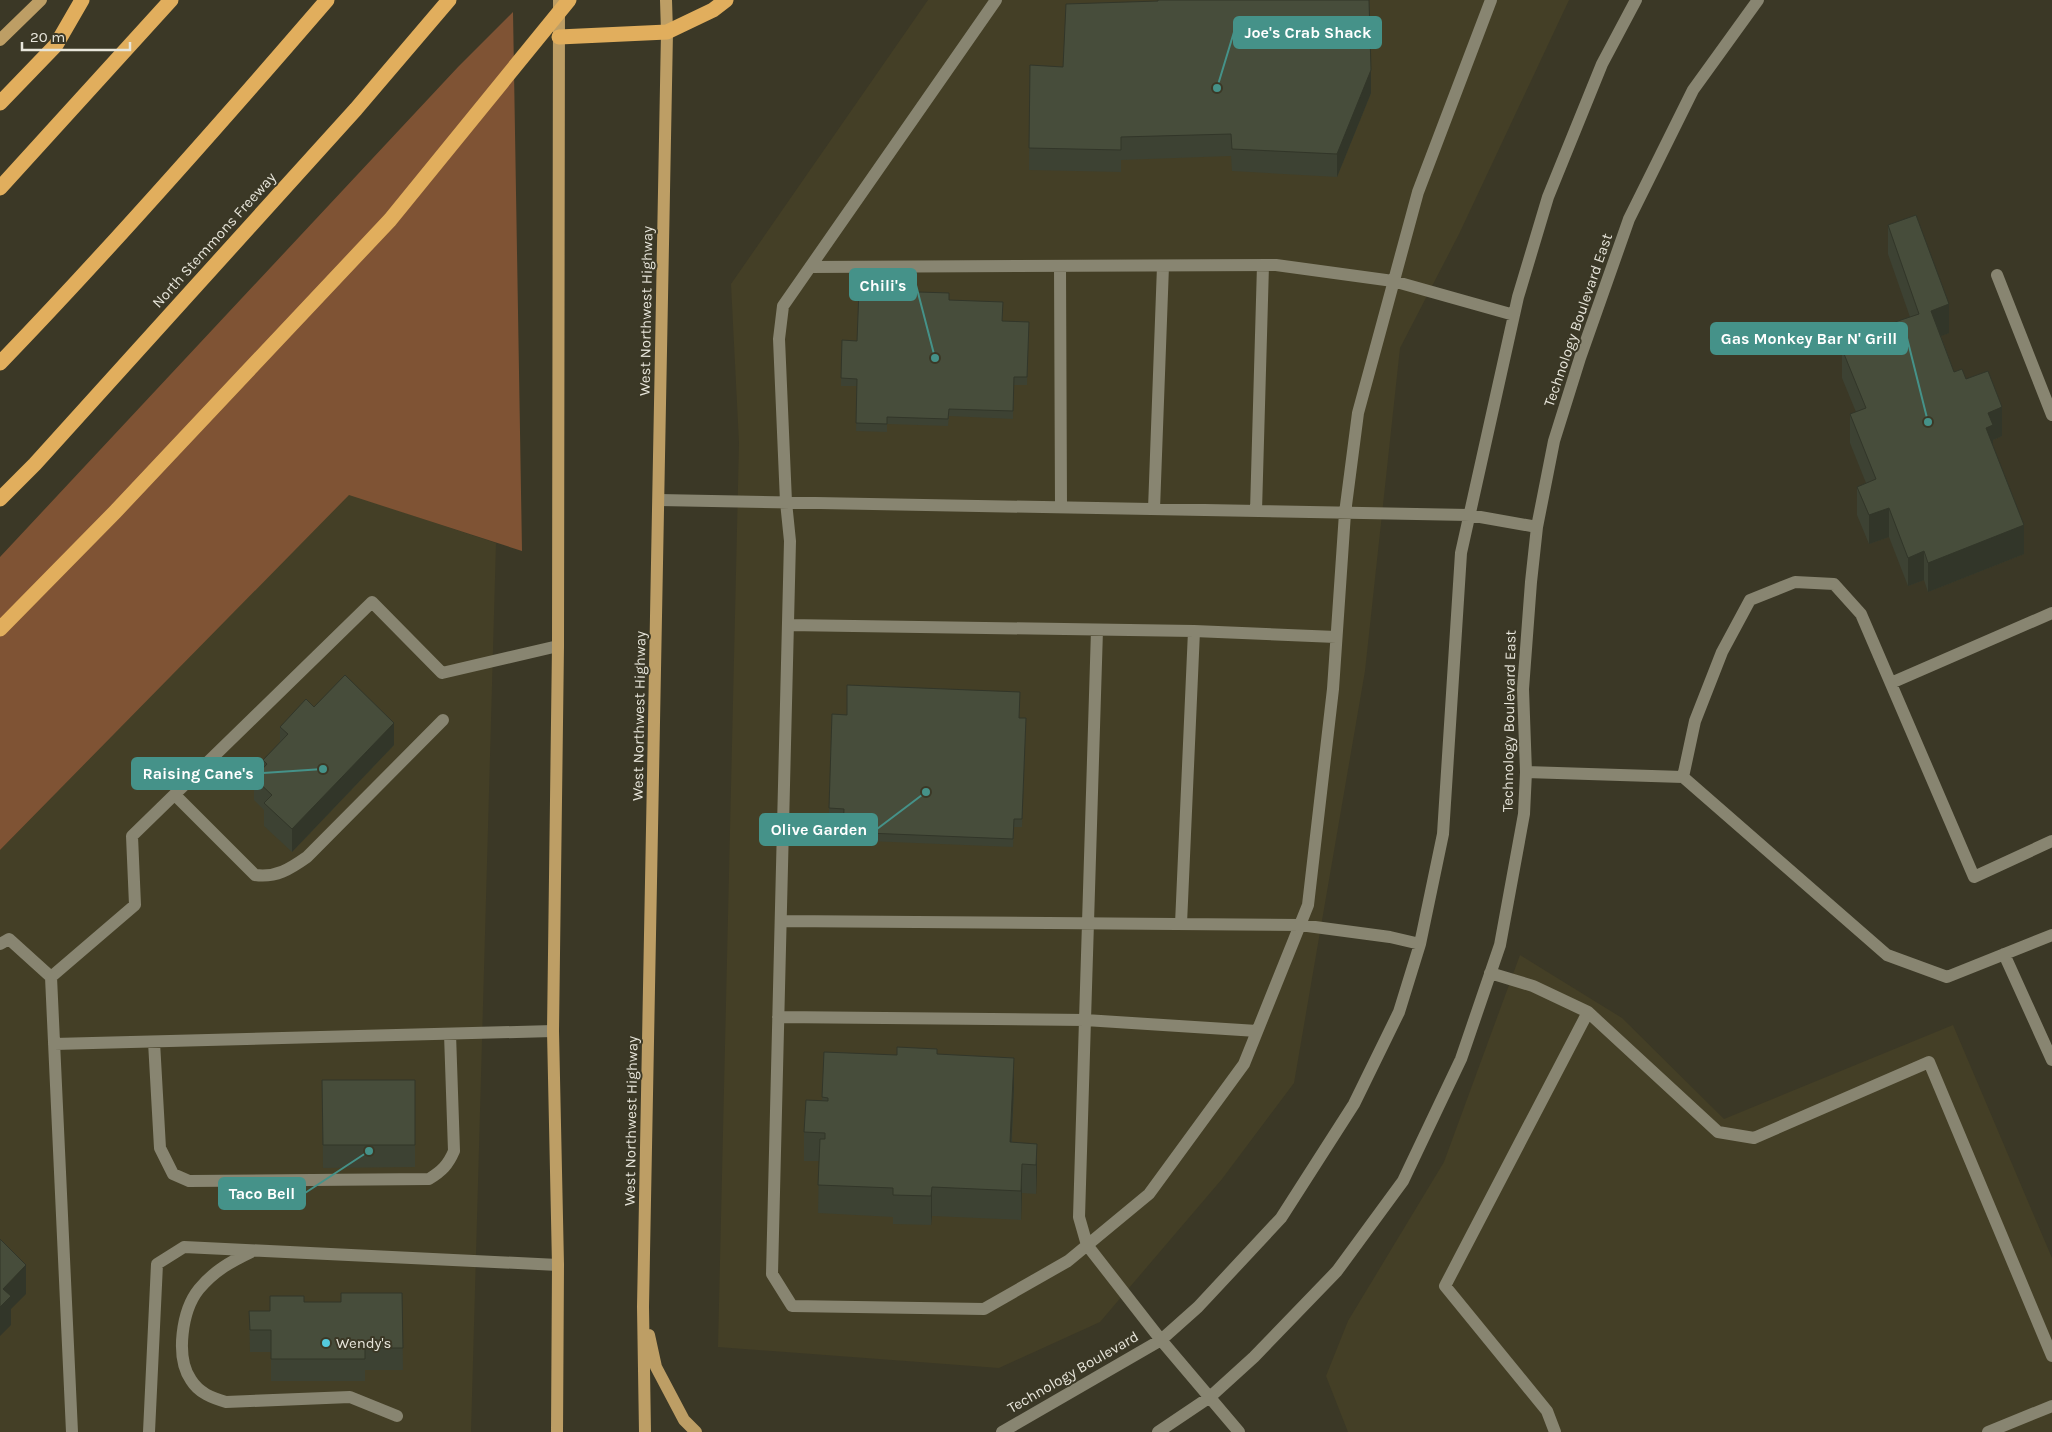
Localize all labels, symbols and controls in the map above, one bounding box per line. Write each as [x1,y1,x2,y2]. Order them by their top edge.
callout: Joe's Crab Shack [1234,17,1381,48]
scale bar [22,20,130,52]
text: Joe's Crab Shack [1244,23,1372,42]
text: 20 m [30,28,65,46]
street label: North Stemmons Freeway [148,169,280,311]
street label: West Northwest Highway [636,226,656,396]
street label: Technology Boulevard East [1540,231,1616,409]
callout: Chili's [850,269,916,300]
text: Chili's [860,276,906,295]
callout: Gas Monkey Bar N' Grill [1711,323,1907,354]
text: Gas Monkey Bar N' Grill [1721,329,1897,348]
street label: Technology Boulevard East [1498,629,1520,812]
street label: West Northwest Highway [629,631,649,801]
callout: Raising Cane's [132,758,263,789]
text: Raising Cane's [142,764,254,783]
callout: Olive Garden [760,814,877,845]
text: Olive Garden [771,820,867,839]
street label: West Northwest Highway [621,1036,641,1206]
callout: Taco Bell [219,1178,305,1209]
text: Taco Bell [229,1184,295,1203]
street label: Technology Boulevard [1004,1327,1142,1417]
place label: Wendy's [336,1334,391,1352]
marker: Wendy's [320,1337,332,1349]

